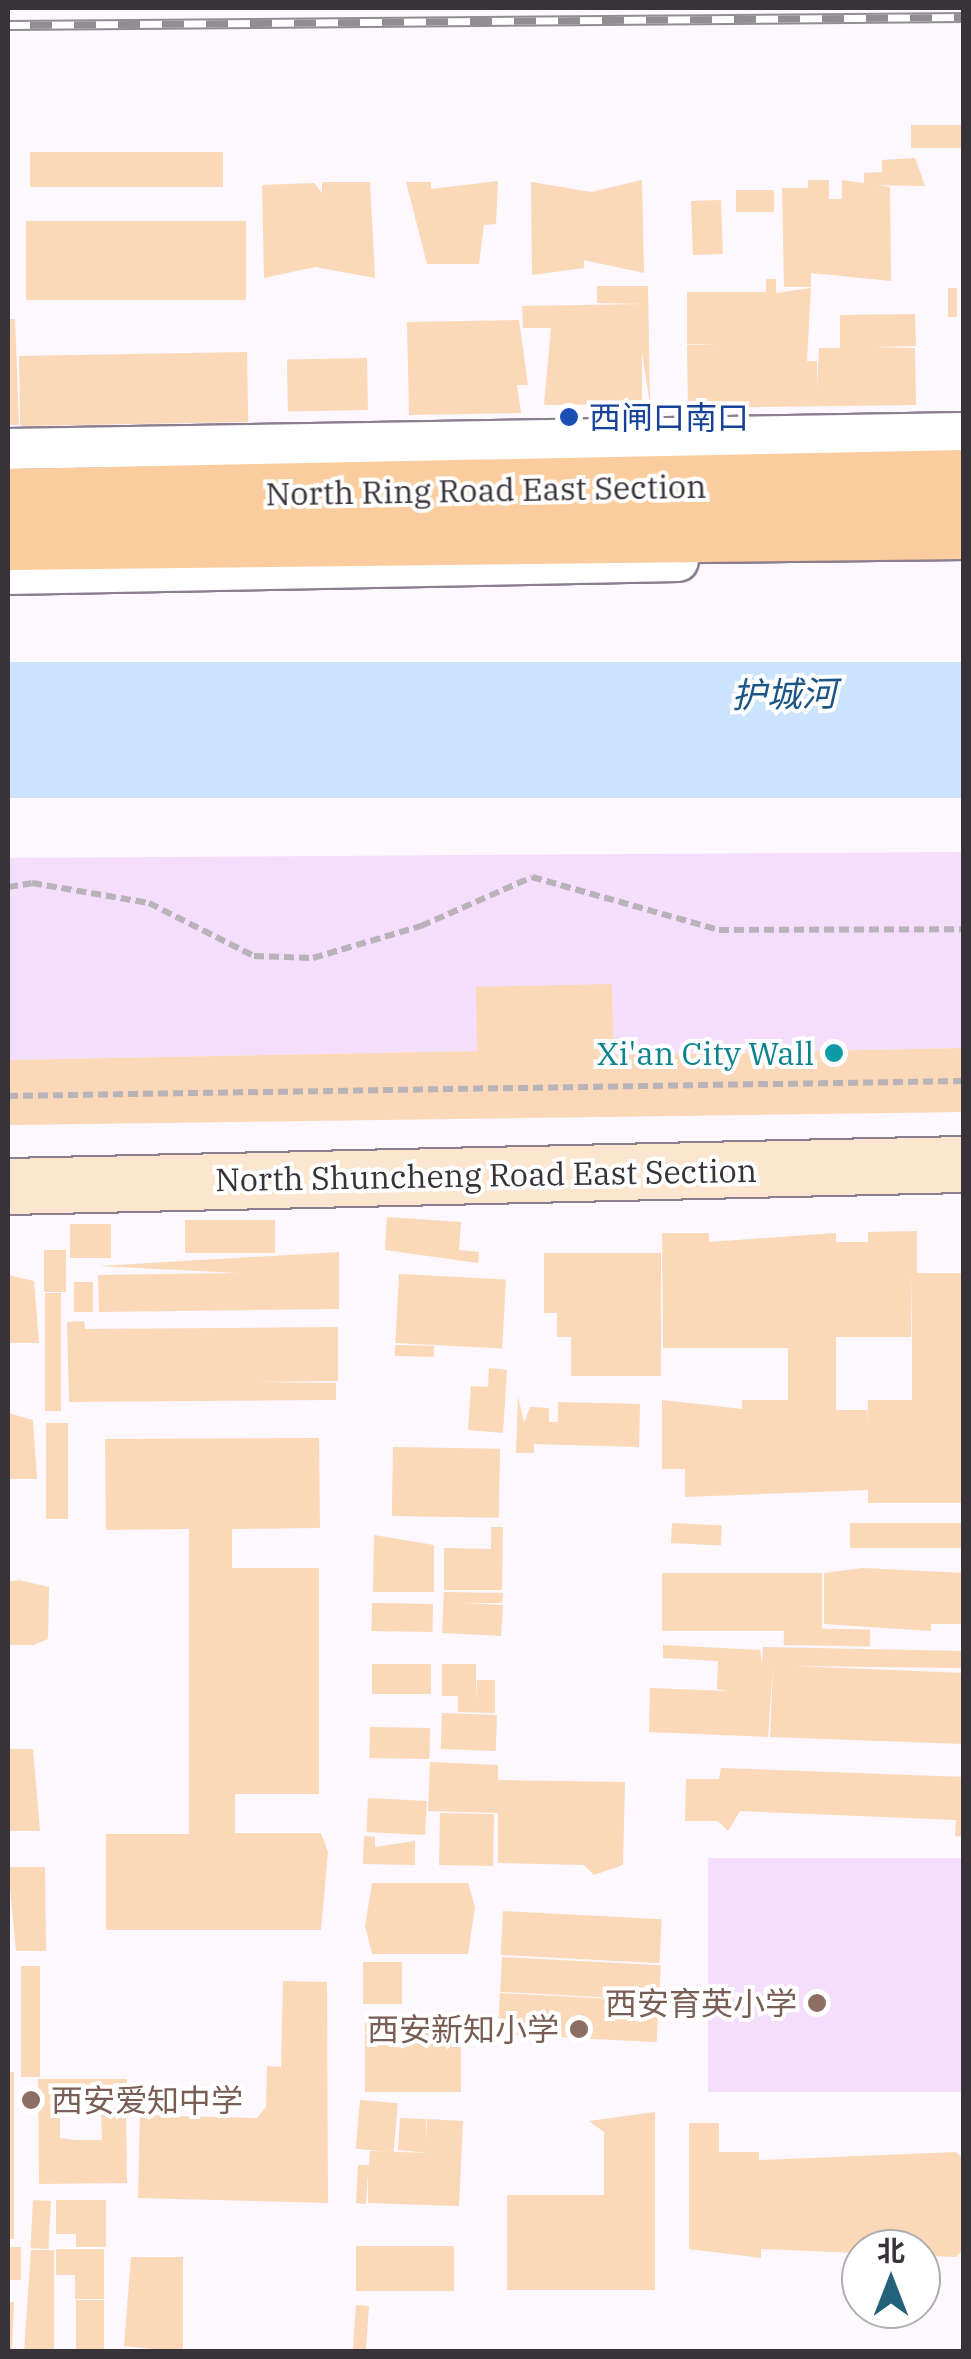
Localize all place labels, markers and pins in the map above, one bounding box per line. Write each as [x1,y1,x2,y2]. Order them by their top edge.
place label: 西闸口南口 [589,398,749,436]
marker: 西闸口南口 [558,406,580,428]
place label: Xi'an City Wall [597,1034,814,1072]
marker: Xi'an City Wall [823,1042,845,1064]
place label: 西安育英小学 [605,1984,797,2022]
marker: 西安育英小学 [806,1992,828,2014]
place label: 西安新知小学 [367,2010,559,2048]
marker: 西安新知小学 [568,2018,590,2040]
place label: 西安爱知中学 [51,2081,243,2119]
marker: 西安爱知中学 [20,2089,42,2111]

